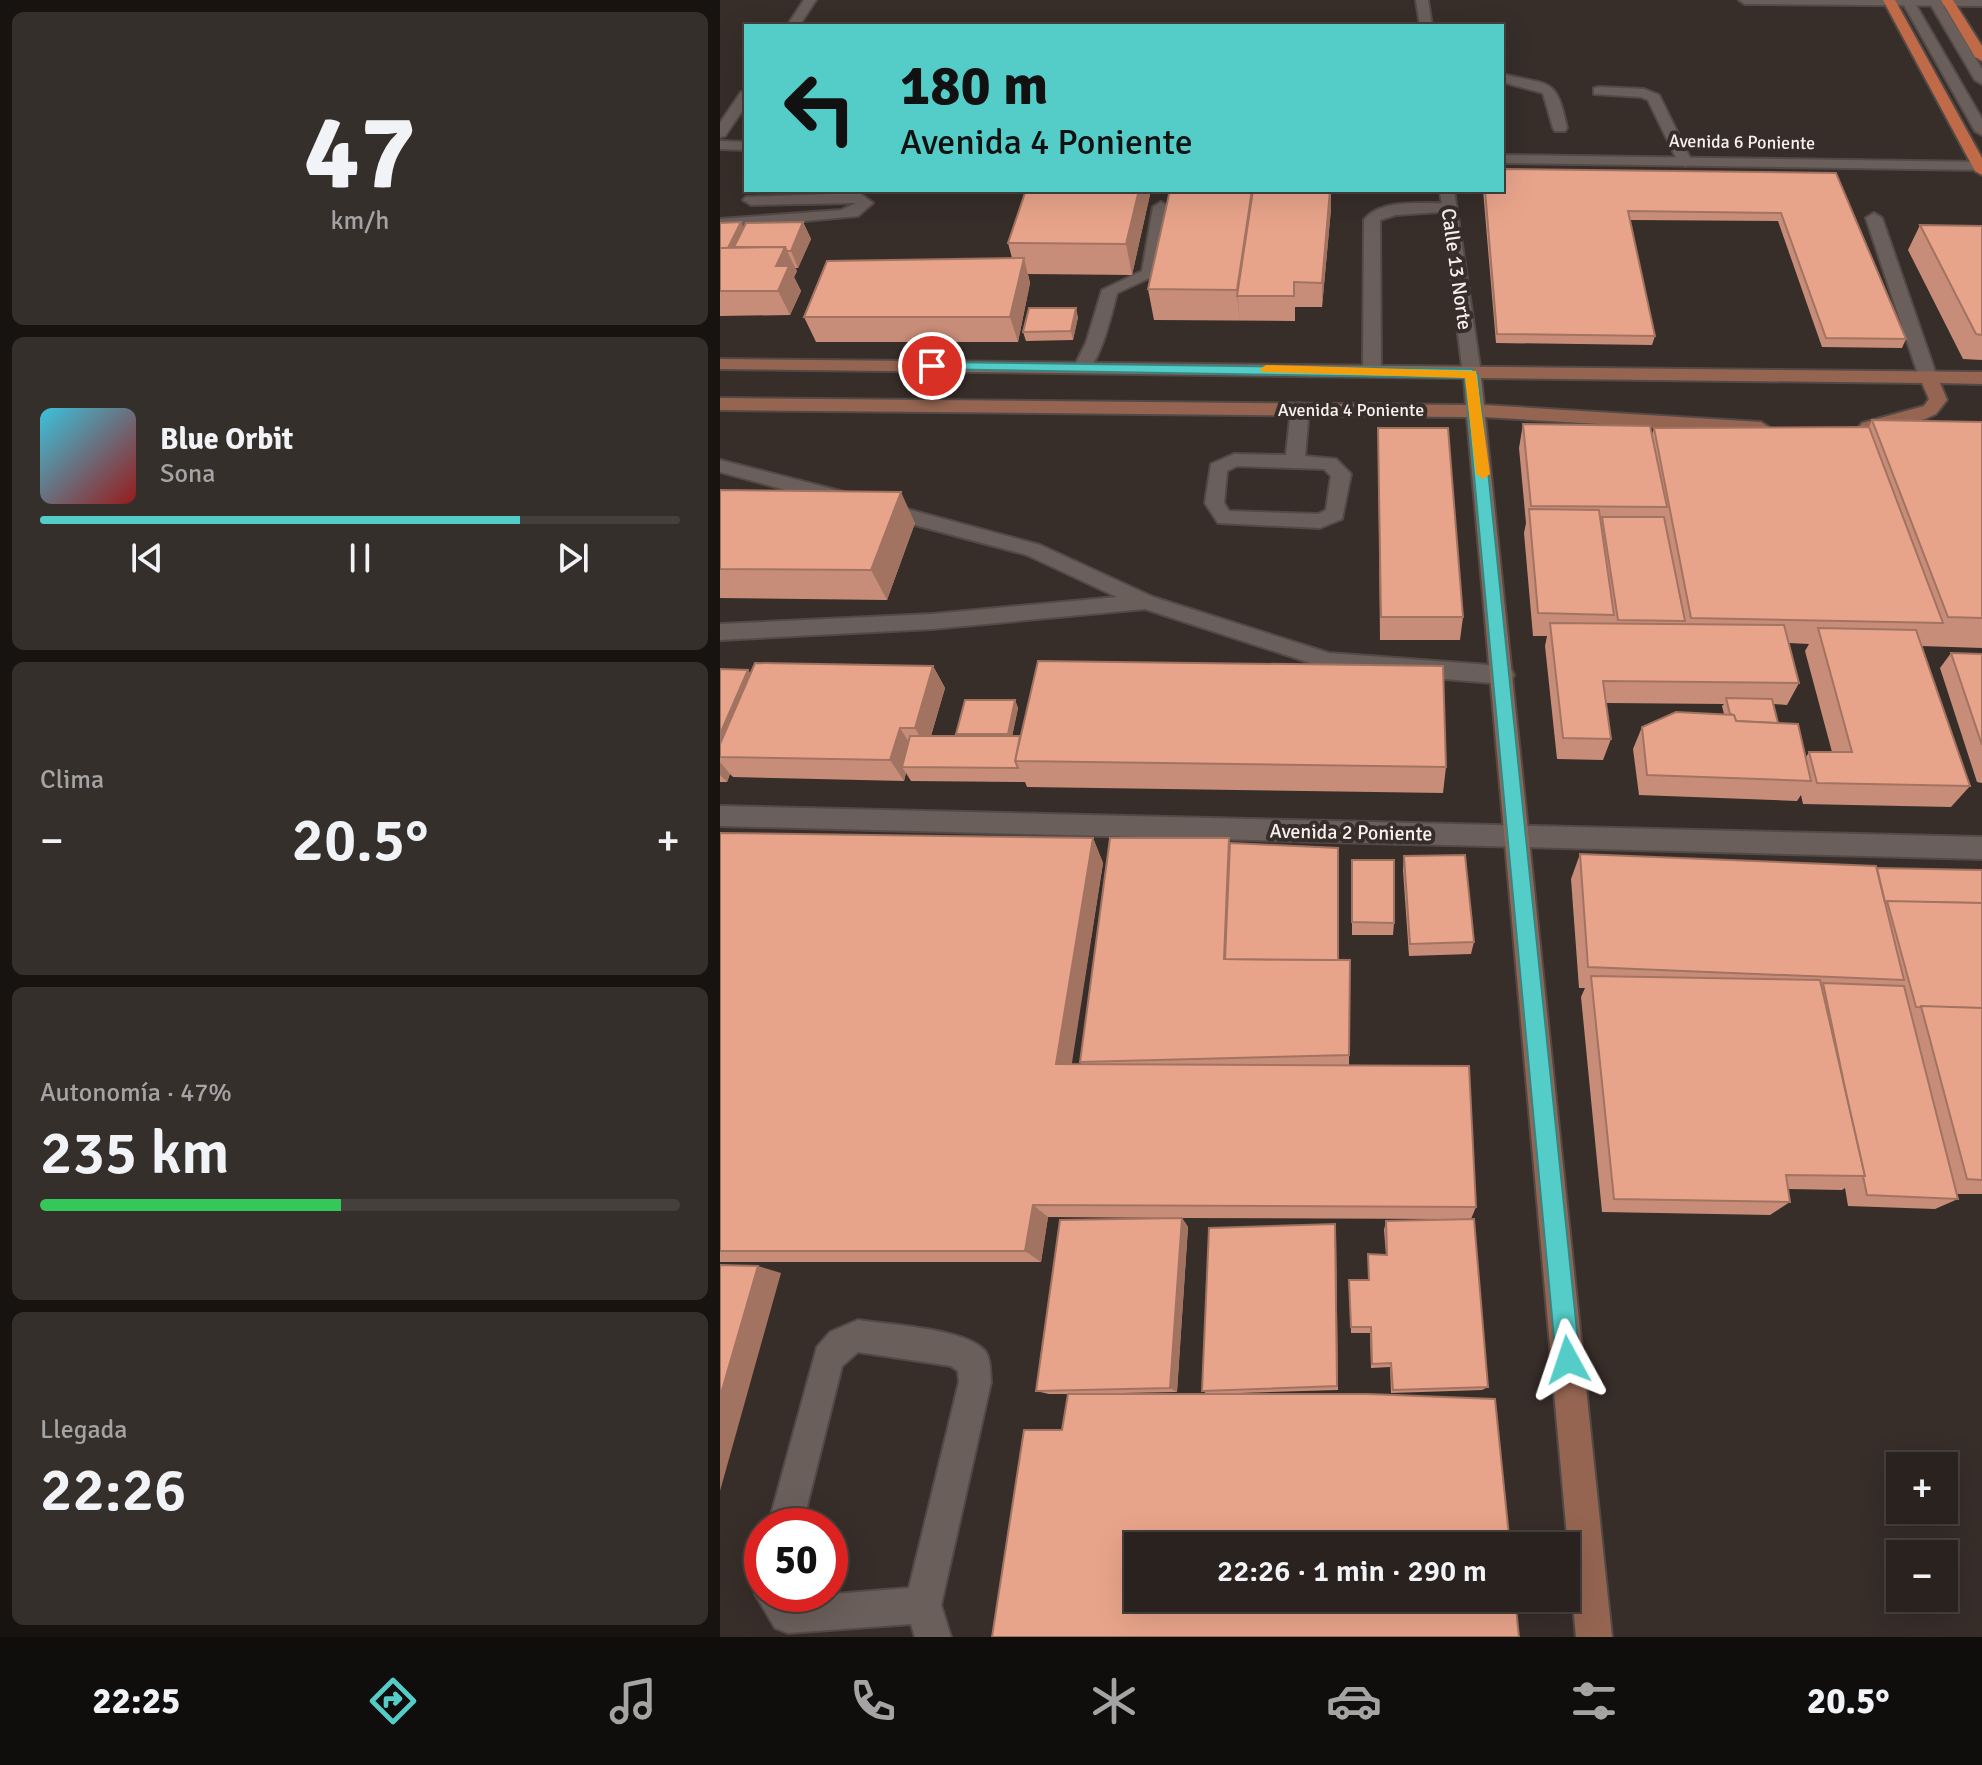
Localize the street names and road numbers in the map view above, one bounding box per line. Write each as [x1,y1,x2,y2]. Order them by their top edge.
street label: Avenida 6 Poniente [1669,130,1815,154]
street label: Calle 13 Norte [1436,207,1477,331]
street label: Avenida 4 Poniente [1278,399,1424,421]
street label: Avenida 2 Poniente [1269,819,1433,846]

